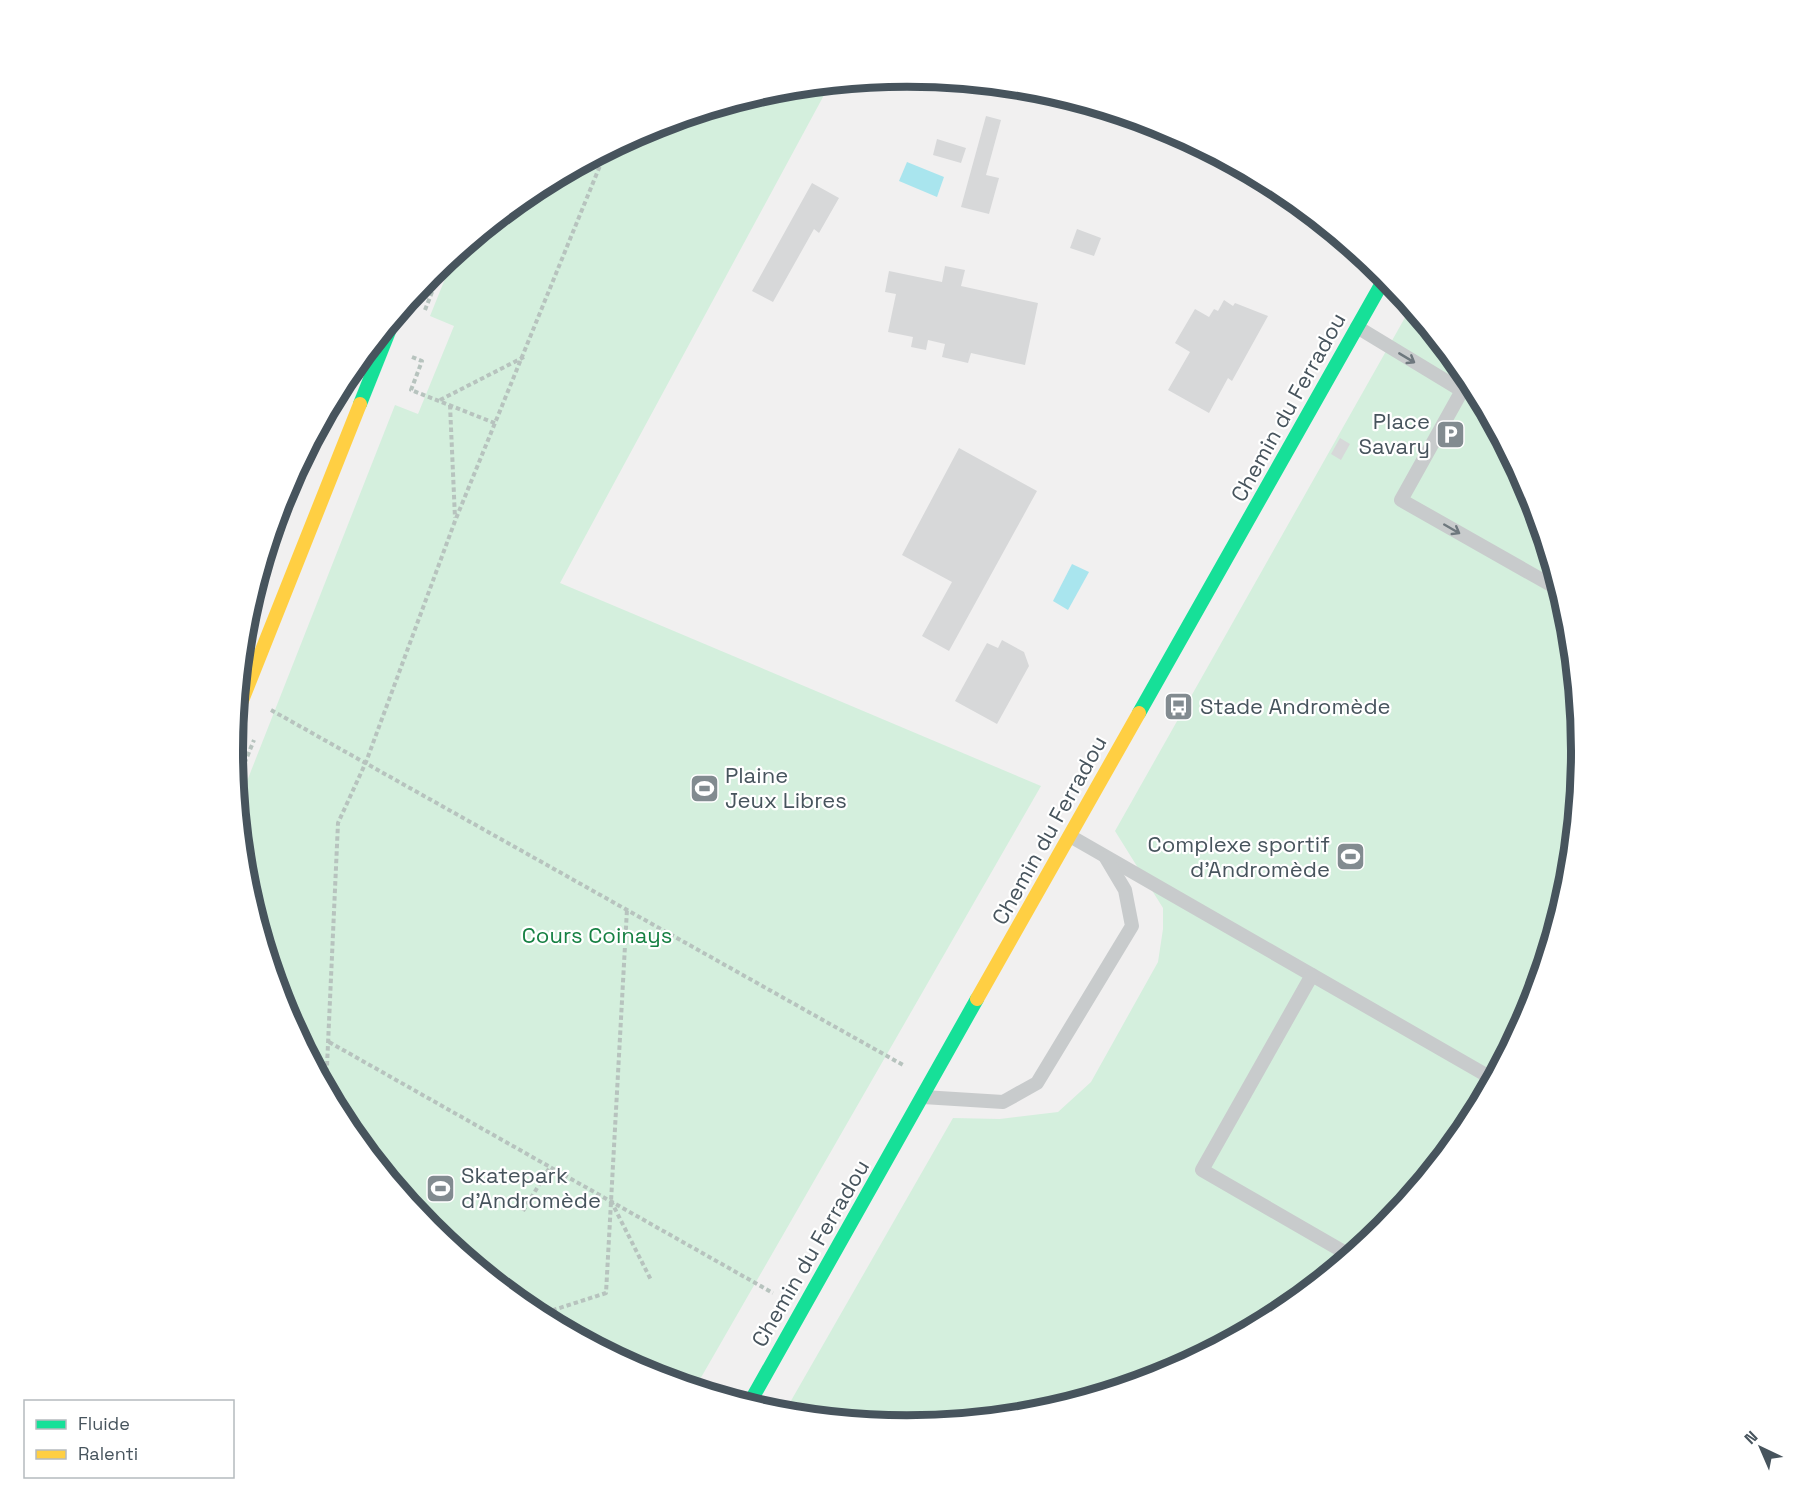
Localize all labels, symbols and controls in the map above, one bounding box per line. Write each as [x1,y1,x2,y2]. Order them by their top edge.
street label: Chemin du Ferradou [1224,308,1352,506]
one-way arrow [1398,352,1415,364]
place label: Place Savary [1359,407,1430,460]
parking icon: Place Savary [1435,418,1467,450]
one-way arrow [1443,523,1460,535]
bus stop icon: Stade Andromède [1163,690,1195,722]
place label: Stade Andromède [1200,692,1391,720]
street label: Chemin du Ferradou [985,731,1113,929]
place label: Plaine Jeux Libres [725,761,847,814]
sports icon: Plaine Jeux Libres [688,772,720,804]
place label: Complexe sportif d'Andromède [1148,830,1330,883]
sports icon: Complexe sportif d'Andromède [1335,841,1367,873]
park label: Cours Coinays [522,921,672,949]
street label: Chemin du Ferradou [745,1154,875,1352]
place label: Skatepark d'Andromède [461,1161,601,1214]
sports icon: Skatepark d'Andromède [424,1172,456,1204]
legend [24,1400,234,1478]
text: Fluide [78,1412,130,1435]
north arrow [1731,1418,1791,1478]
text: N [1740,1426,1762,1449]
text: Ralenti [78,1442,138,1465]

